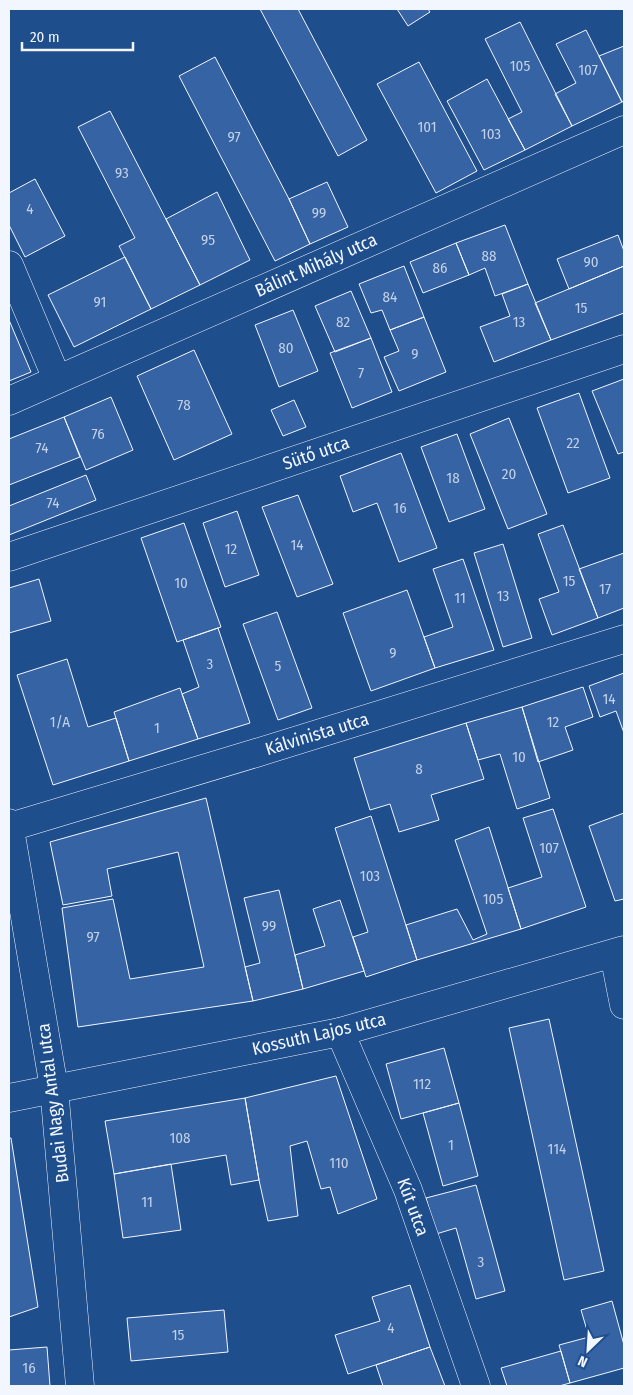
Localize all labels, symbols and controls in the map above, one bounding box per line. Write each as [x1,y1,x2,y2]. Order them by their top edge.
scale bar [22,20,134,52]
text: 20 m [30,28,60,46]
house number: 105 [510,57,530,75]
house number: 107 [578,61,598,79]
house number: 101 [417,118,437,136]
house number: 103 [481,125,501,143]
house number: 97 [227,128,241,146]
house number: 93 [115,164,129,182]
house number: 4 [26,200,34,218]
house number: 99 [312,204,326,222]
street label: Bálint Mihály utca [252,228,380,302]
house number: 95 [201,231,215,249]
house number: 88 [481,247,497,265]
house number: 90 [583,253,599,271]
house number: 86 [433,259,447,277]
house number: 84 [383,288,397,306]
house number: 91 [94,293,106,311]
house number: 15 [575,299,587,317]
house number: 82 [336,313,350,331]
house number: 13 [513,313,526,331]
house number: 80 [278,339,294,357]
house number: 9 [411,345,419,363]
house number: 7 [358,364,364,382]
house number: 78 [177,396,191,414]
house number: 76 [91,425,105,443]
street label: Sütő utca [280,431,352,475]
house number: 22 [566,434,580,452]
house number: 74 [36,439,48,457]
house number: 20 [502,465,516,483]
house number: 18 [446,469,460,487]
house number: 74 [47,494,59,512]
house number: 16 [393,499,407,517]
house number: 14 [290,536,304,554]
house number: 12 [225,540,238,558]
house number: 15 [563,572,575,590]
house number: 10 [174,574,188,592]
house number: 17 [599,580,611,598]
house number: 13 [497,587,510,605]
house number: 11 [454,589,466,607]
house number: 9 [389,644,397,662]
house number: 3 [207,655,214,673]
house number: 5 [275,657,282,675]
house number: 14 [602,690,616,708]
street label: Kálvinista utca [263,708,372,760]
house number: 1/A [50,713,70,731]
house number: 12 [547,713,560,731]
house number: 1 [154,719,160,737]
house number: 10 [512,748,526,766]
house number: 8 [415,760,423,778]
house number: 107 [539,839,559,857]
house number: 103 [360,867,380,885]
house number: 105 [483,890,503,908]
house number: 99 [262,917,276,935]
house number: 97 [86,928,100,946]
street label: Kossuth Lajos utca [250,1008,388,1060]
street label: Budai Nagy Antal utca [32,1022,74,1184]
house number: 112 [413,1075,431,1093]
house number: 108 [169,1129,191,1147]
house number: 1 [448,1136,454,1154]
house number: 114 [548,1140,566,1158]
house number: 110 [329,1154,349,1172]
street label: Kút utca [392,1175,434,1239]
house number: 11 [141,1193,153,1211]
house number: 3 [478,1253,485,1271]
house number: 4 [387,1319,395,1337]
north arrow [563,1325,613,1375]
house number: 15 [172,1326,184,1344]
text: N [575,1352,590,1371]
house number: 16 [22,1359,36,1377]

